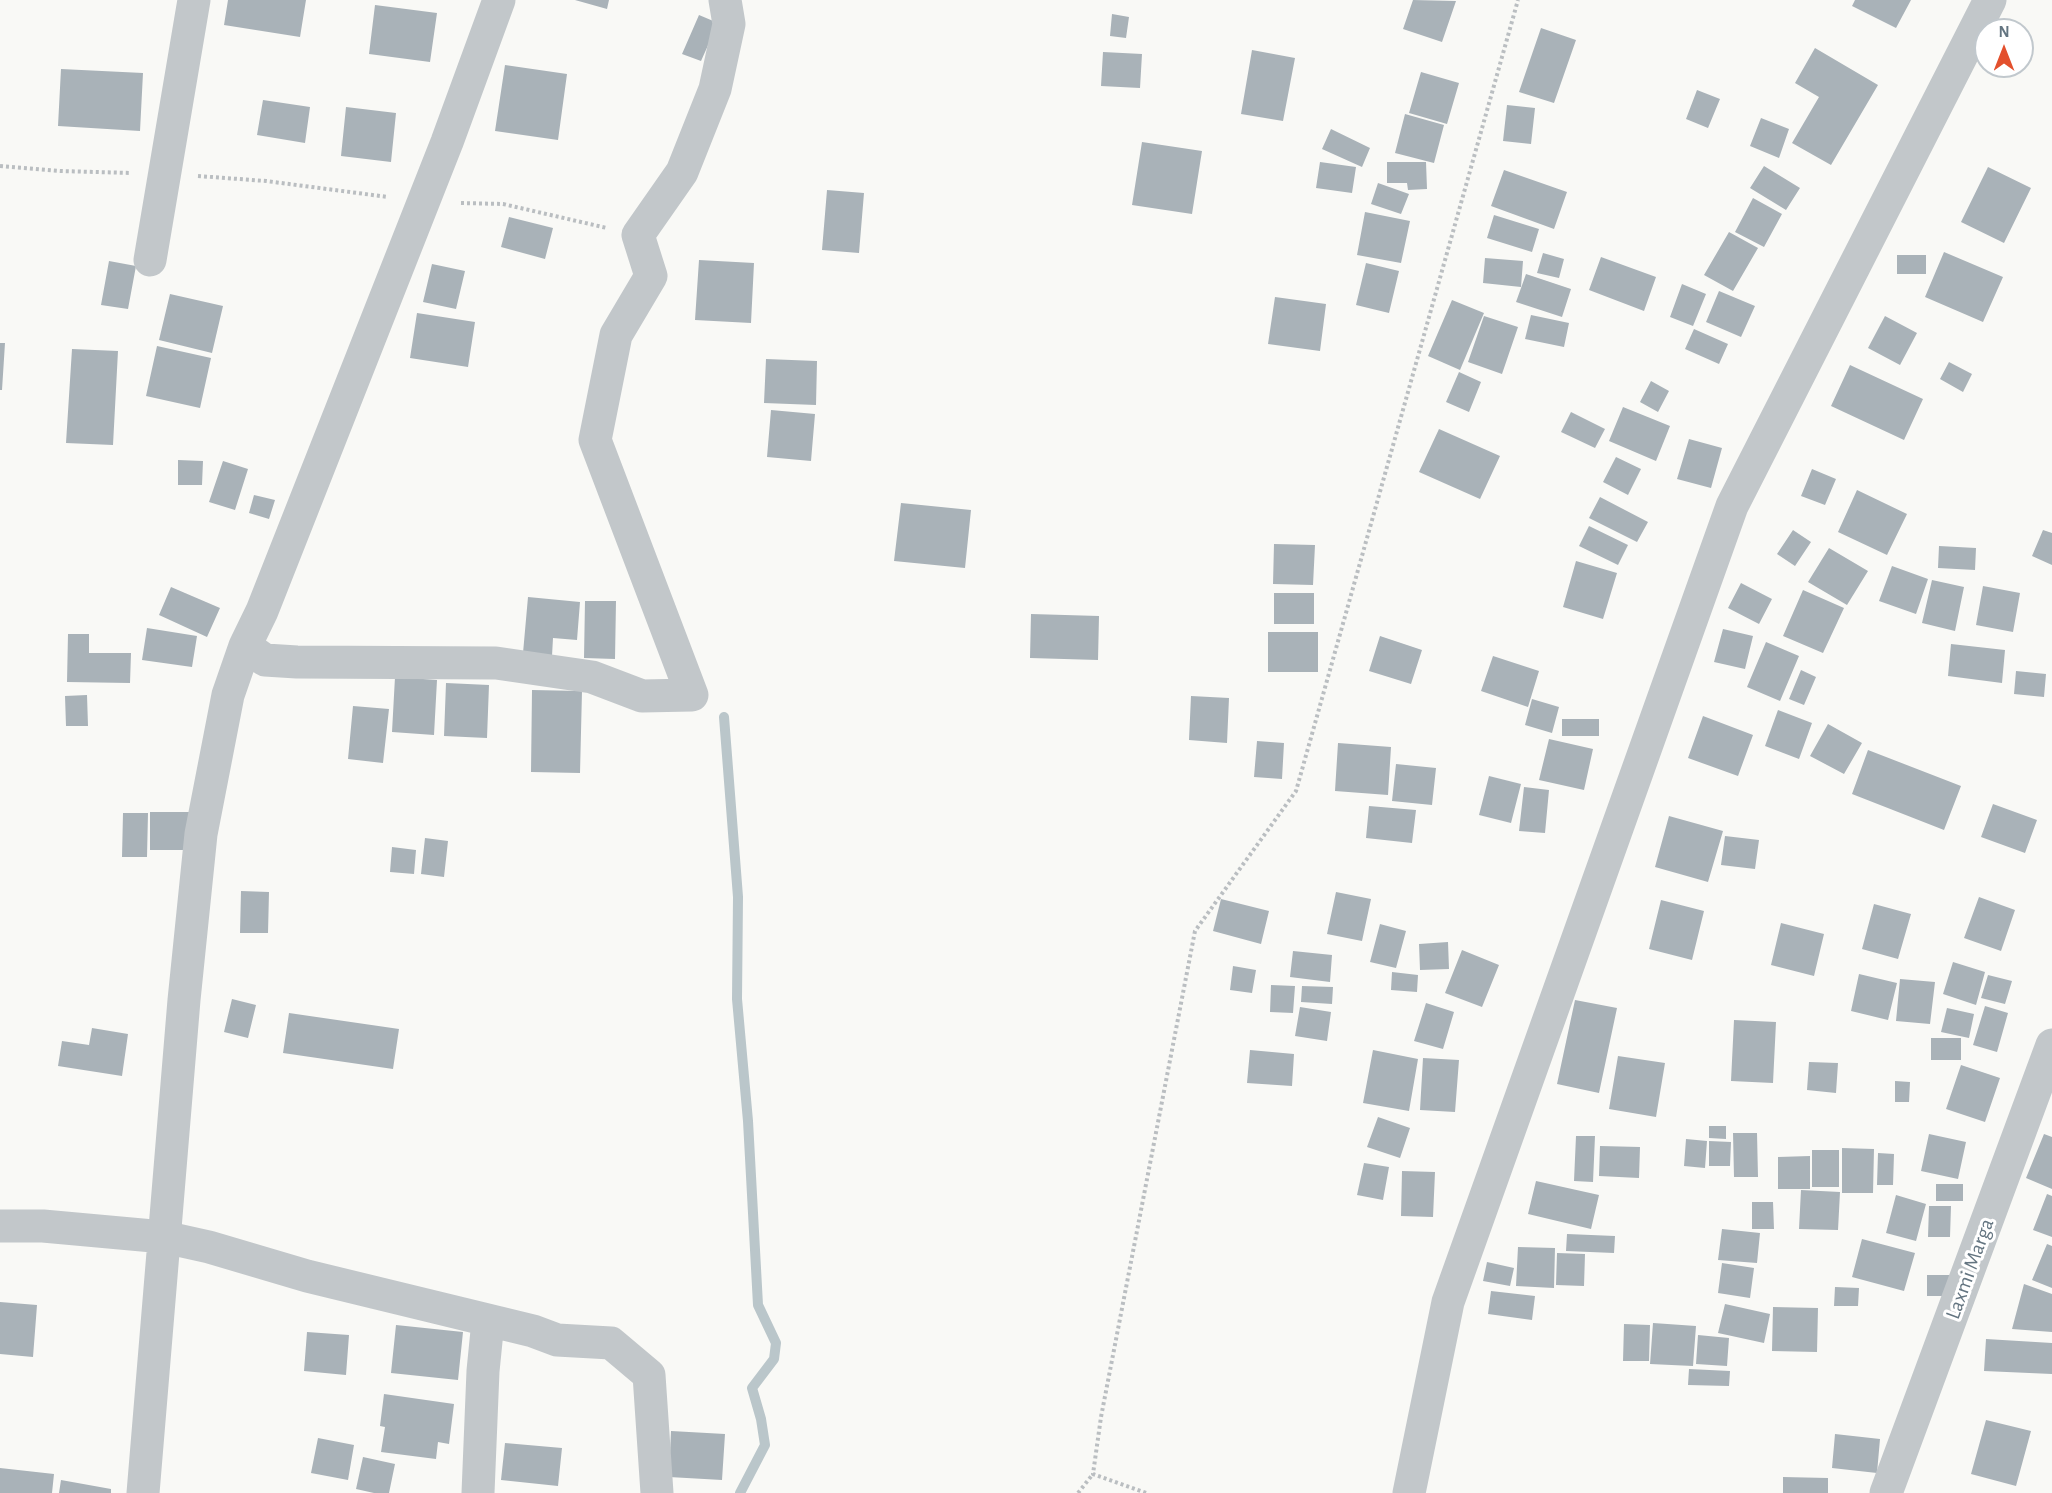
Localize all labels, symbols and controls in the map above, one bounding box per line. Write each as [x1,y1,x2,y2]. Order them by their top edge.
north arrow [1974,18,2034,78]
text: N [1998,24,2010,40]
street label: Laxmi Marga [1940,1215,2000,1323]

